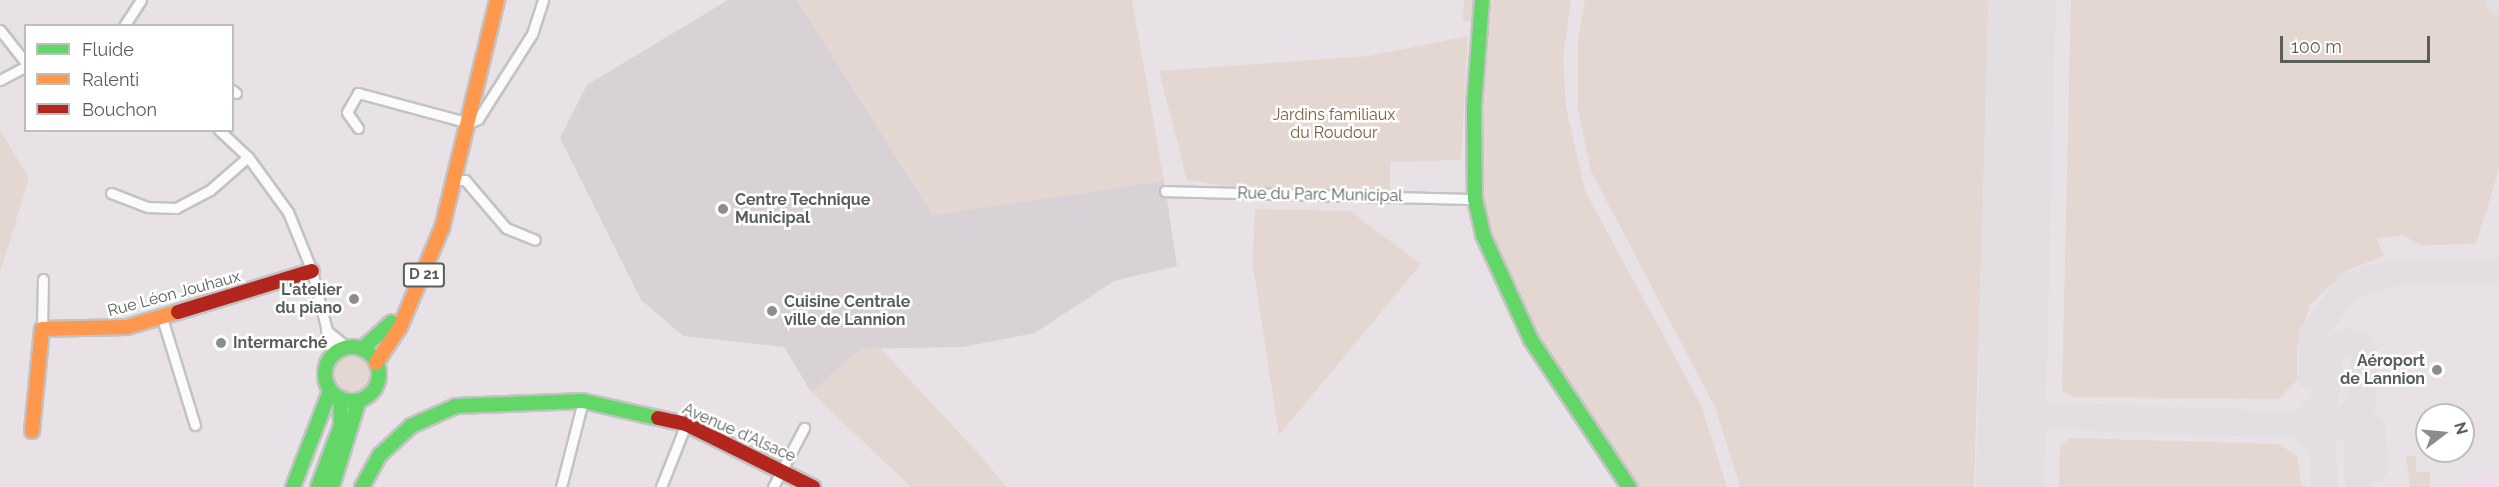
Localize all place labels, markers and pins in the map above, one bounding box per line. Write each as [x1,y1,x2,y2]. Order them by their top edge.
place label: Centre Technique Municipal [735,190,871,228]
marker: Centre Technique Municipal [716,202,730,216]
place label: L'atelier du piano [275,280,342,318]
marker: L'atelier du piano [347,292,361,306]
place label: Cuisine Centrale ville de Lannion [784,292,910,330]
marker: Cuisine Centrale ville de Lannion [765,304,779,318]
place label: Intermarché [233,333,327,353]
marker: Intermarché [214,336,228,350]
place label: Aéroport de Lannion [2340,351,2425,389]
marker: Aéroport de Lannion [2430,363,2444,377]

